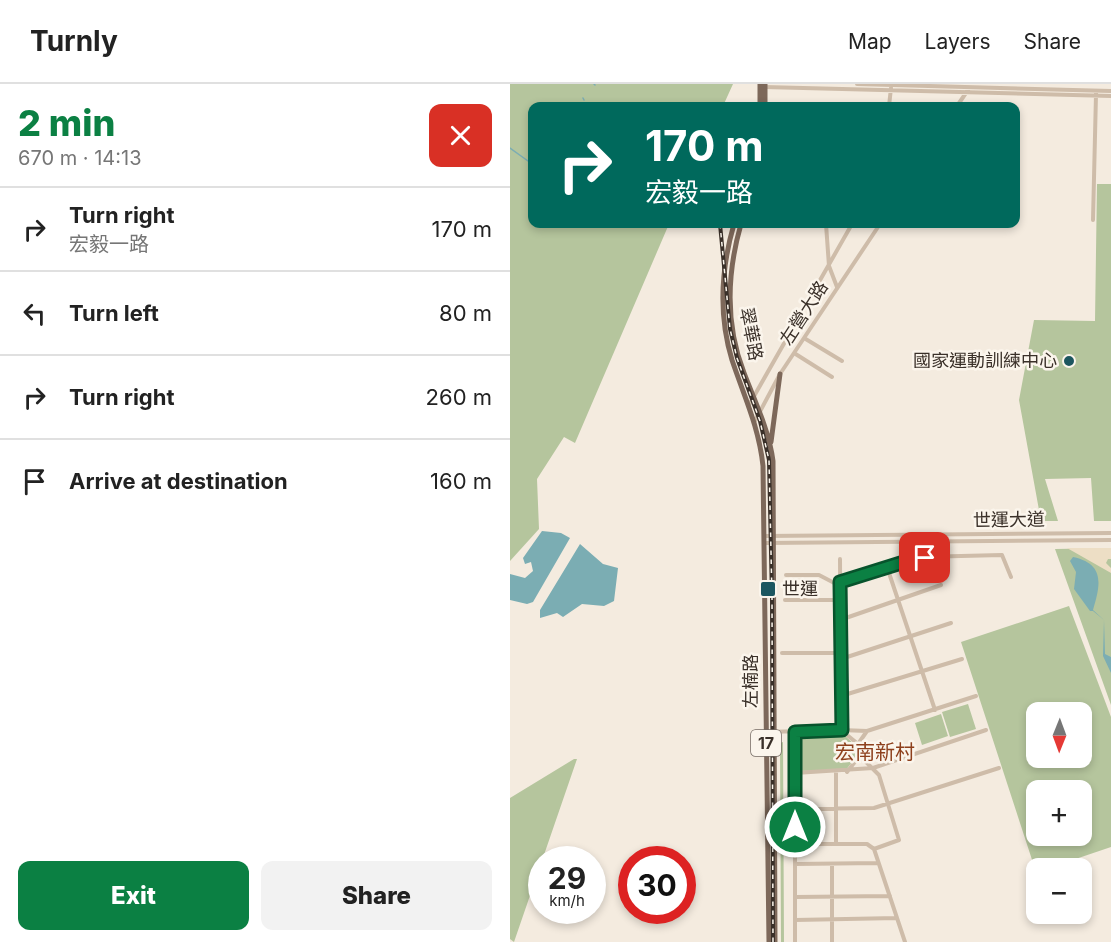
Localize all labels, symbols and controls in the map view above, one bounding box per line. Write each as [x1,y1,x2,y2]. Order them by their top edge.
text: Turnly [30,24,118,58]
text: Map [848,29,892,54]
text: Layers [925,29,991,54]
text: Share [1024,29,1081,54]
text: 2 min [18,101,115,145]
button: close [429,104,492,167]
text: 170 m [645,120,763,171]
icon: right [546,126,624,204]
text: 670 m · 14:13 [18,146,142,170]
text: 宏毅一路 [645,176,753,209]
text: Turn right [69,202,175,228]
icon: right [18,213,51,246]
text: 170 m [432,216,492,242]
text: 宏毅一路 [69,232,149,256]
street label: 左營大路 [775,277,832,349]
icon: left [18,297,51,330]
text: Turn left [69,300,159,326]
text: 80 m [439,300,492,326]
street label: 翠華路 [736,305,767,362]
place label: 國家運動訓練中心 [913,350,1057,371]
marker: 國家運動訓練中心 [1062,354,1076,368]
icon: right [18,381,51,414]
text: Turn right [69,384,175,410]
text: 260 m [426,384,492,410]
icon: arrive [18,465,51,498]
text: Arrive at destination [69,468,288,494]
text: 160 m [430,468,492,494]
street label: 世運大道 [973,508,1045,531]
pin [899,532,950,583]
icon: arrive [908,541,941,574]
place label: 世運 [782,578,818,599]
marker: 世運 [759,580,777,598]
street label: 左楠路 [740,654,761,708]
north arrow [1026,702,1092,768]
map controls [1026,702,1092,924]
road number: 17 [751,730,781,756]
district label: 宏南新村 [835,740,915,764]
button: + [1026,780,1092,846]
position arrow [763,795,827,859]
speed limit sign: 30 [618,846,696,924]
button: − [1026,858,1092,924]
text: 29 [548,860,586,896]
button: Exit [18,861,249,930]
button: Share [261,861,492,930]
text: km/h [549,891,585,910]

